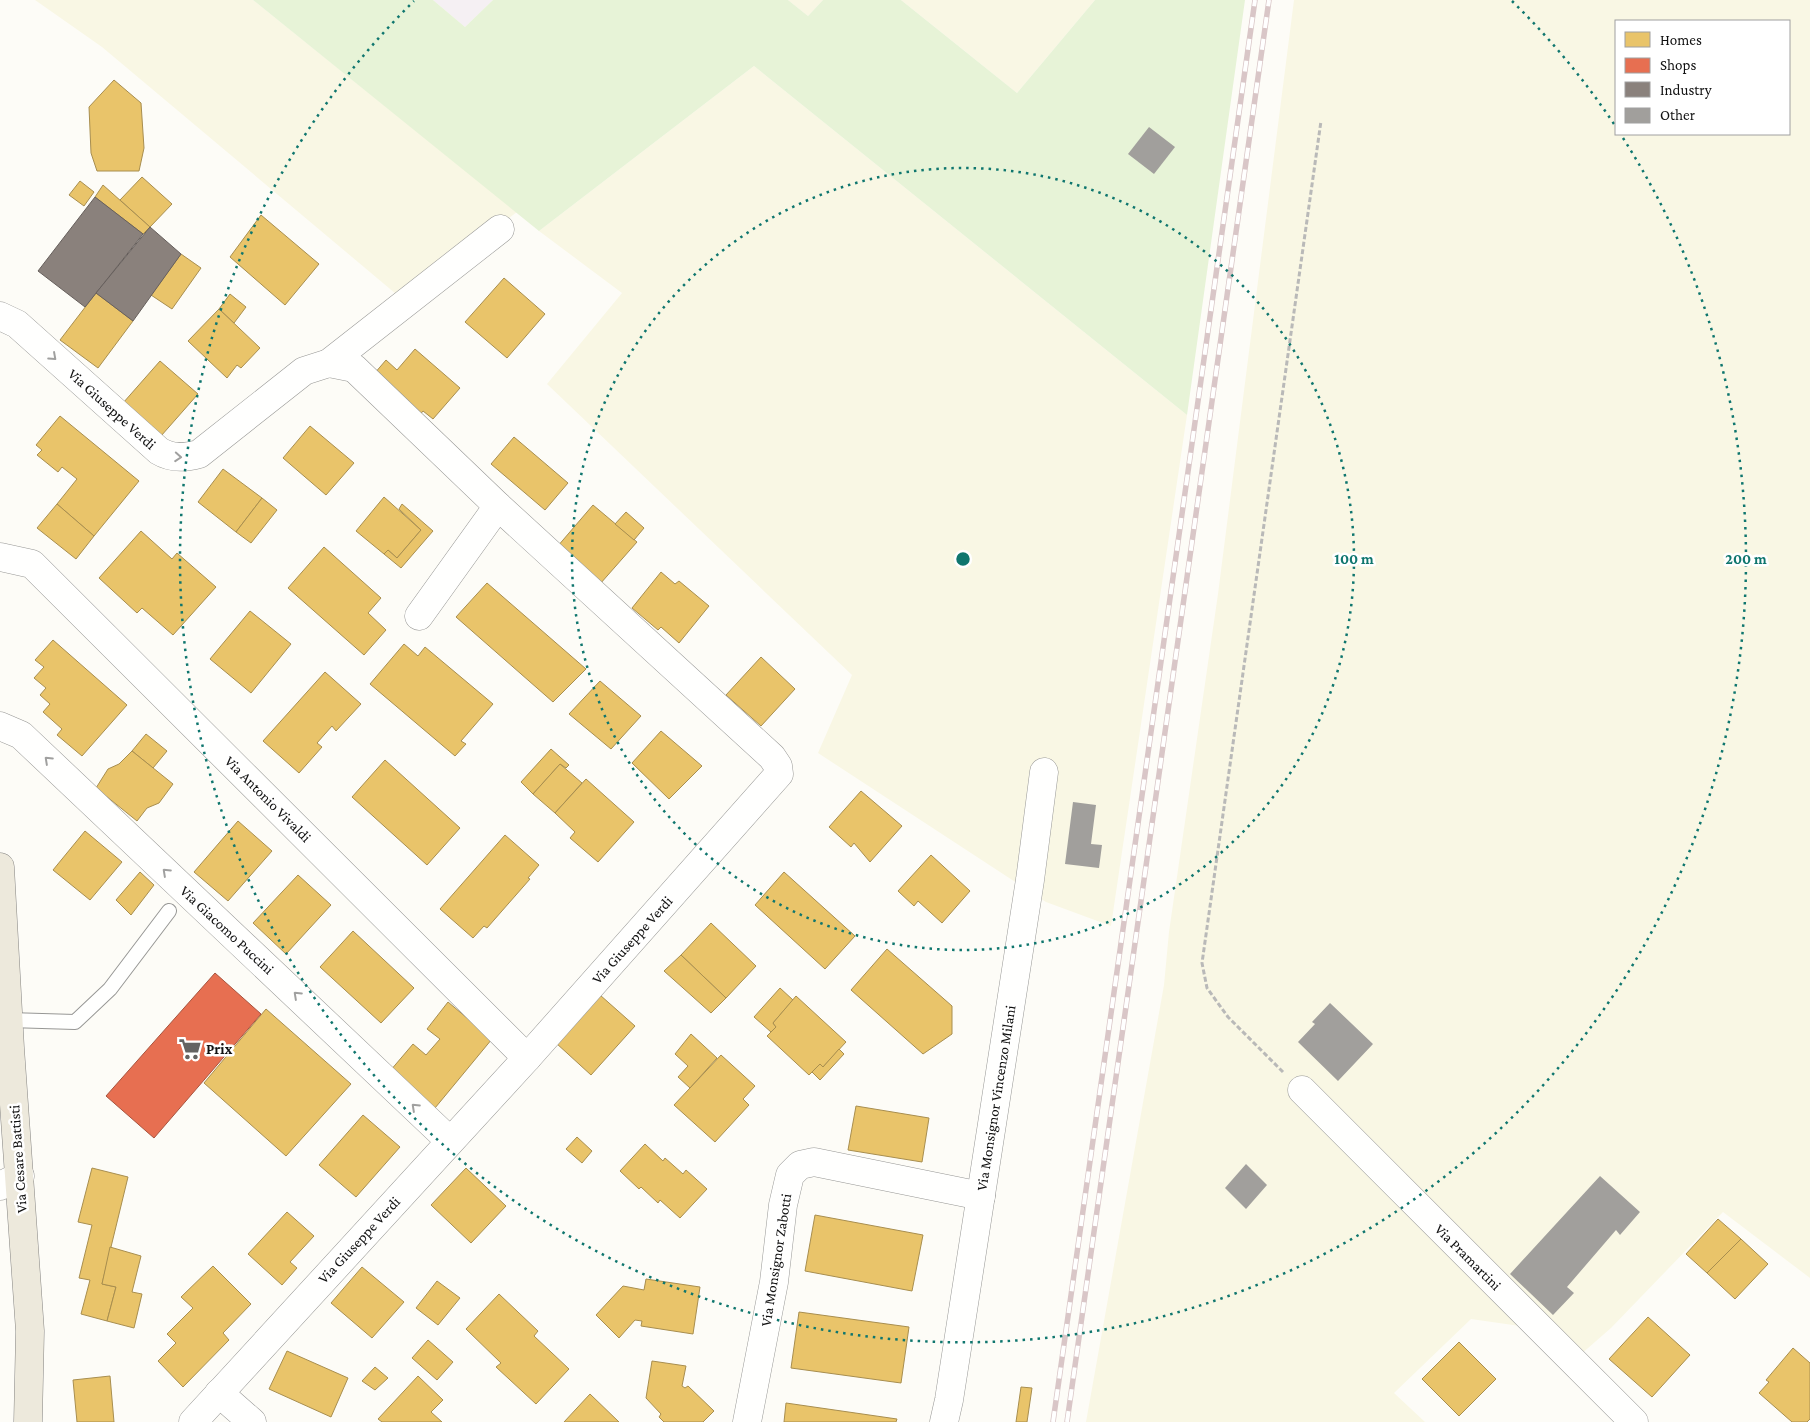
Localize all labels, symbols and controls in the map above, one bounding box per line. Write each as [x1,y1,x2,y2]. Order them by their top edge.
legend [1615,20,1790,135]
text: Homes [1660,32,1702,48]
text: Shops [1660,57,1696,74]
text: Industry [1660,82,1712,99]
text: Other [1660,107,1696,123]
one-way arrow [48,351,57,360]
street label: Via Giuseppe Verdi [64,365,159,453]
one-way arrow [175,451,183,462]
centre of rings [954,550,972,568]
text: 100 m [1334,551,1374,567]
text: 200 m [1725,551,1767,567]
street label: Via Antonio Vivaldi [222,753,314,845]
one-way arrow [45,757,54,766]
one-way arrow [163,869,172,878]
street label: Via Giacomo Puccini [177,883,277,978]
street label: Via Giuseppe Verdi [588,893,676,988]
one-way arrow [293,992,302,1001]
street label: Via Monsignor Vincenzo Milani [973,1004,1020,1192]
supermarket icon: Prix [177,1036,203,1062]
place label: Prix [206,1041,233,1057]
street label: Via Cesare Battisti [6,1104,30,1214]
one-way arrow [411,1104,420,1113]
street label: Via Monsignor Zabotti [758,1192,795,1328]
street label: Via Giuseppe Verdi [315,1193,404,1287]
street label: Via Pramartini [1432,1221,1504,1293]

